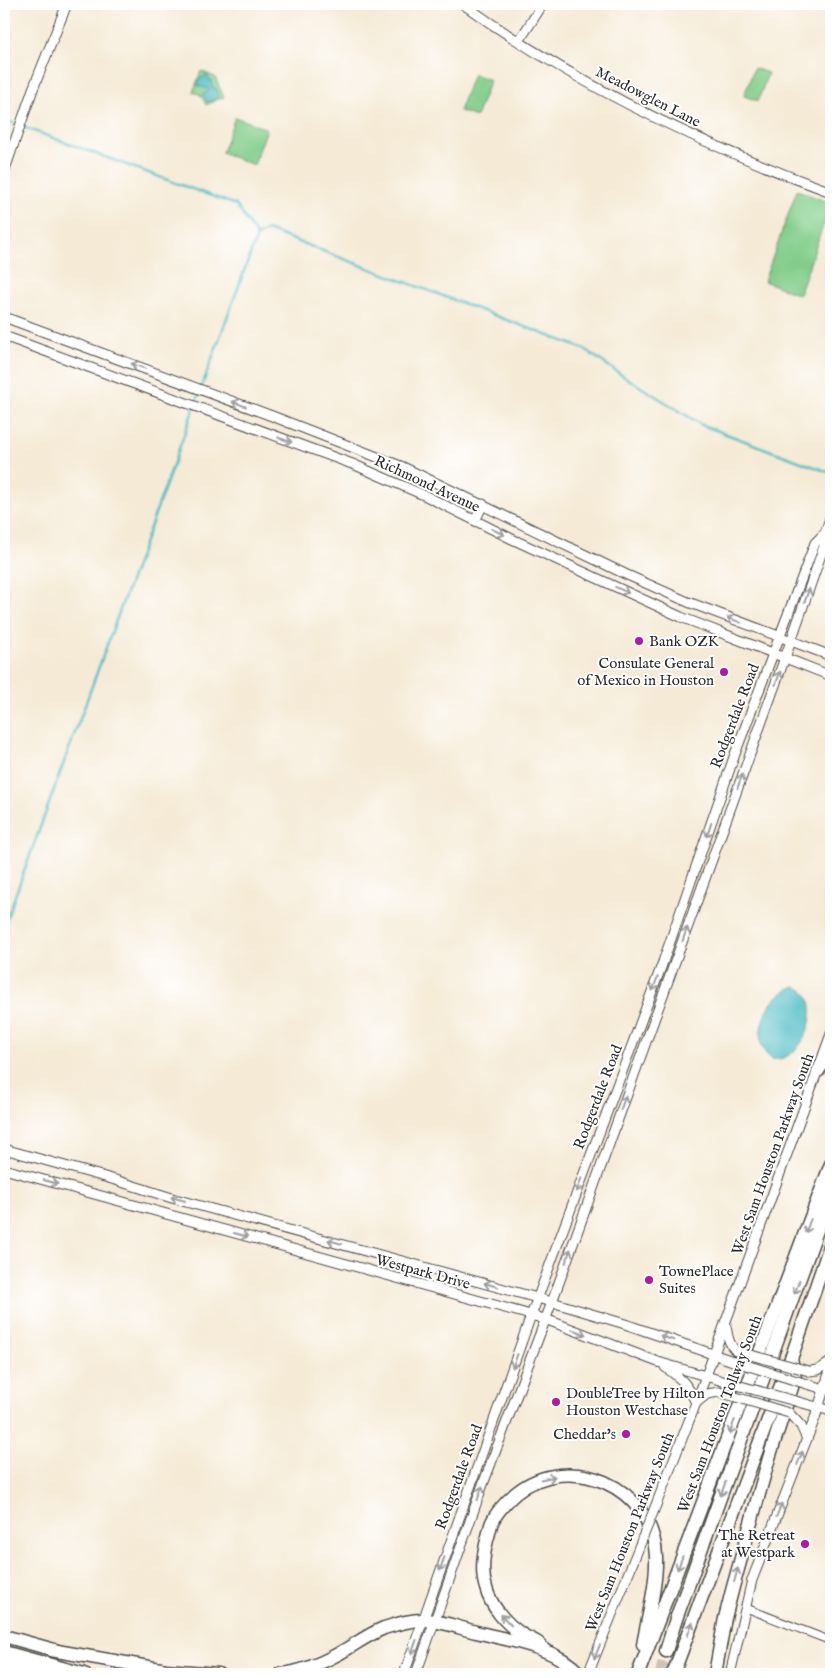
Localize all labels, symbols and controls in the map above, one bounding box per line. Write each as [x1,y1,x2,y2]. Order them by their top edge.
street label: Meadowglen Lane [592,62,704,132]
one-way arrow [131,361,146,370]
one-way arrow [232,399,248,408]
one-way arrow [277,436,293,445]
street label: Richmond Avenue [371,451,483,517]
one-way arrow [491,528,506,538]
one-way arrow [614,586,629,596]
one-way arrow [803,588,812,603]
one-way arrow [727,615,742,624]
place label: Bank OZK [649,632,719,651]
marker: Bank OZK [633,635,645,647]
place label: Consulate General of Mexico in Houston [577,654,715,690]
street label: Rodgerdale Road [706,660,764,771]
marker: Consulate General of Mexico in Houston [718,666,730,678]
one-way arrow [774,671,783,686]
one-way arrow [736,774,745,789]
one-way arrow [703,822,713,838]
one-way arrow [681,927,690,942]
one-way arrow [650,976,659,991]
street label: Rodgerdale Road [569,1041,627,1152]
street label: West Sam Houston Parkway South [728,1051,818,1257]
one-way arrow [619,1096,628,1111]
one-way arrow [574,1177,583,1192]
one-way arrow [42,1178,58,1187]
one-way arrow [170,1194,186,1204]
one-way arrow [803,1218,812,1233]
one-way arrow [232,1231,248,1240]
one-way arrow [327,1237,343,1246]
one-way arrow [564,1249,573,1264]
street label: Westpark Drive [374,1250,472,1294]
place label: TownePlace Suites [659,1262,734,1298]
marker: TownePlace Suites [643,1274,655,1286]
one-way arrow [792,1279,801,1294]
one-way arrow [484,1280,500,1289]
street label: West Sam Houston Tollway South [673,1312,767,1516]
one-way arrow [570,1328,586,1337]
one-way arrow [659,1333,675,1342]
one-way arrow [510,1353,519,1369]
place label: DoubleTree by Hilton Houston Westchase [566,1384,705,1420]
marker: DoubleTree by Hilton Houston Westchase [550,1396,562,1408]
one-way arrow [727,1419,736,1434]
street label: Rodgerdale Road [431,1421,487,1532]
place label: Cheddar's [553,1425,616,1444]
marker: Cheddar's [620,1428,632,1440]
street label: West Sam Houston Parkway South [581,1430,679,1634]
one-way arrow [795,1451,805,1466]
one-way arrow [539,1473,555,1482]
one-way arrow [718,1481,727,1496]
one-way arrow [476,1486,485,1501]
one-way arrow [775,1503,784,1519]
place label: The Retreat at Westpark [719,1526,796,1562]
marker: The Retreat at Westpark [799,1538,811,1550]
one-way arrow [437,1555,447,1571]
one-way arrow [675,1555,684,1570]
one-way arrow [732,1568,741,1584]
one-way arrow [500,1614,512,1627]
one-way arrow [686,1621,695,1637]
one-way arrow [409,1639,418,1654]
one-way arrow [592,1644,601,1659]

